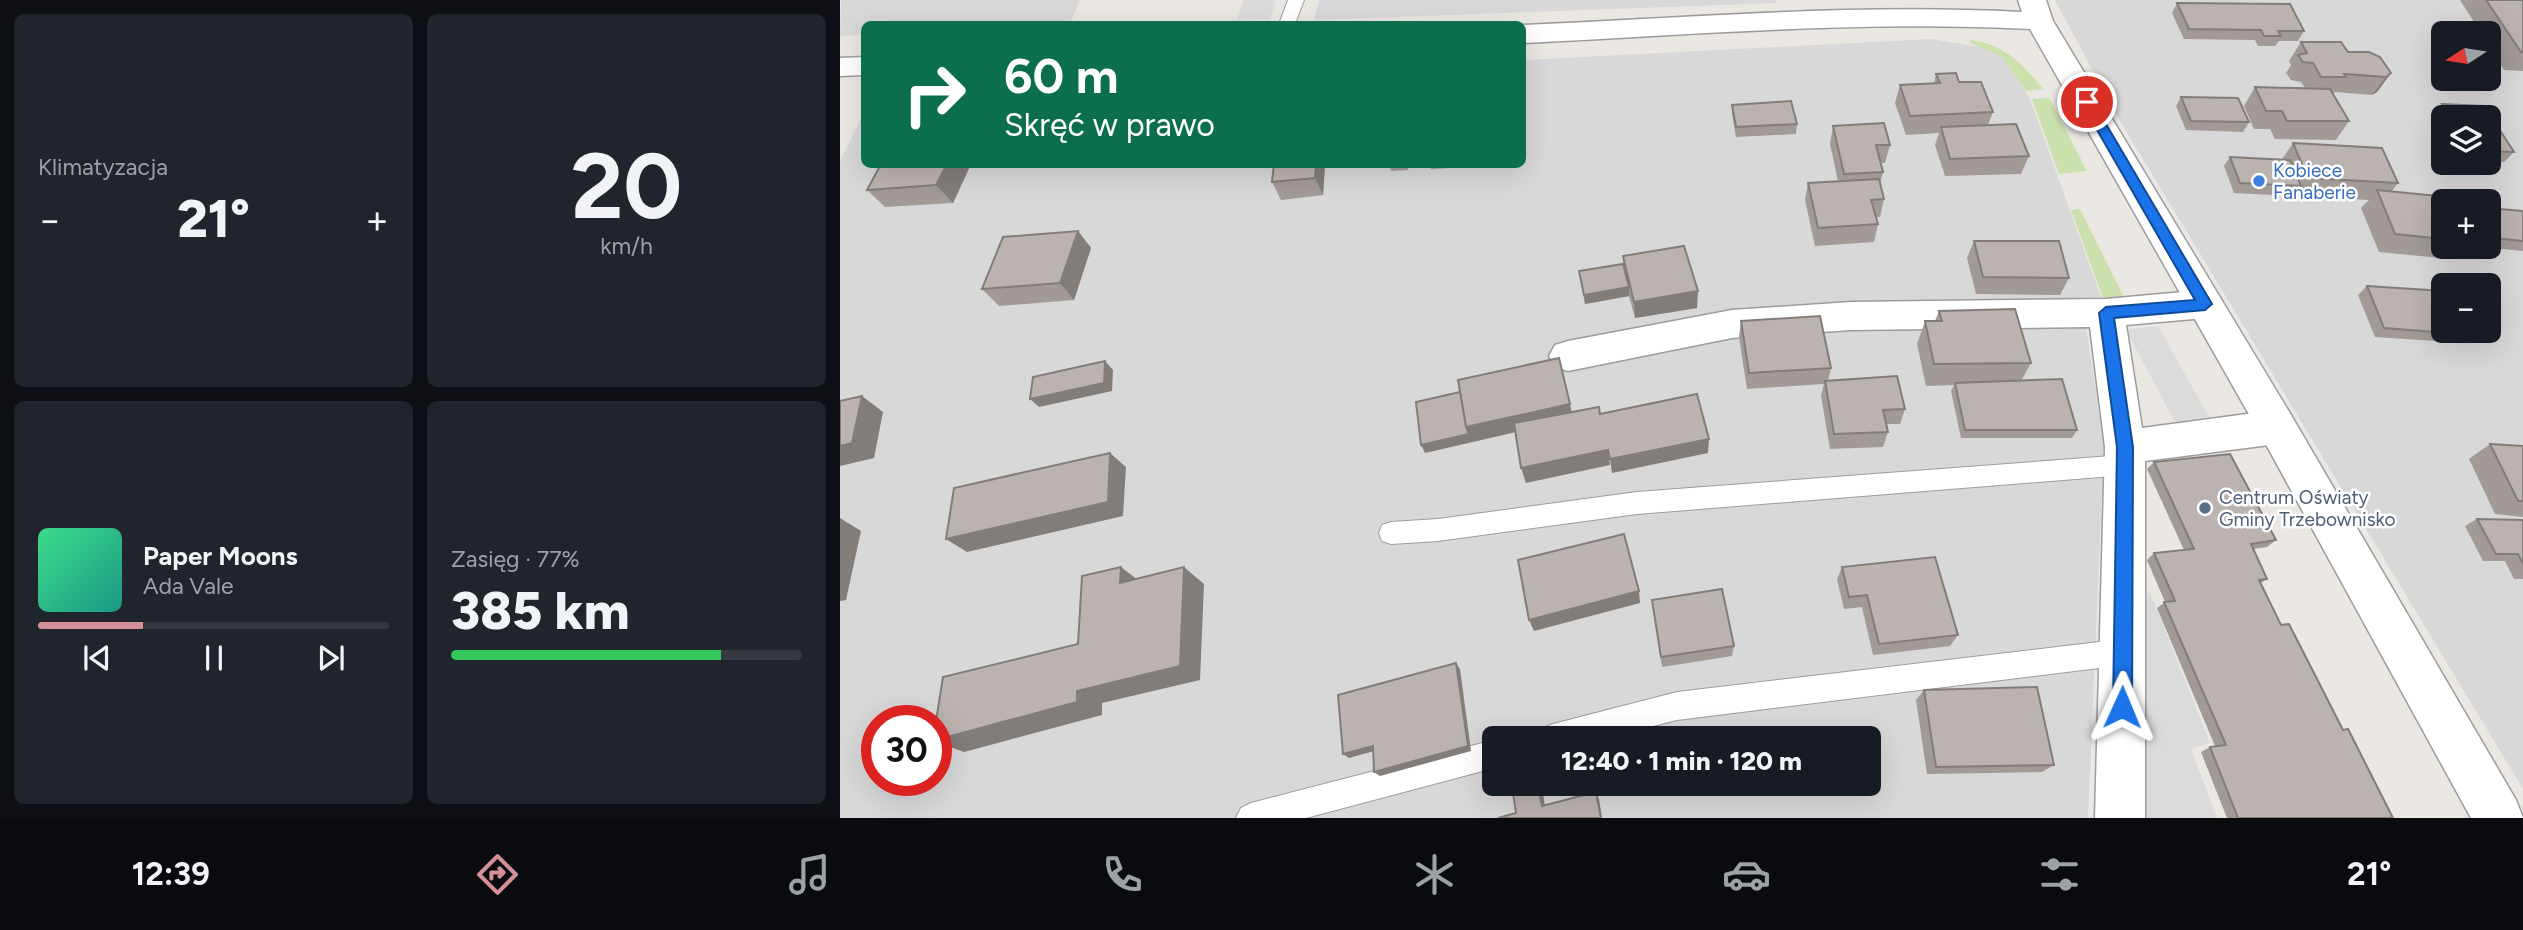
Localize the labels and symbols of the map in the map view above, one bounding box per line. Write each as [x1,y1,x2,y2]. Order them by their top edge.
north arrow [2431,21,2501,91]
pin [2057,72,2117,132]
place label: Kobiece Fanaberie [2273,159,2356,204]
marker: Kobiece Fanaberie [2251,173,2267,189]
place label: Centrum Oświaty Gminy Trzebownisko [2219,486,2396,531]
marker: Centrum Oświaty Gminy Trzebownisko [2197,500,2213,516]
position arrow [2085,670,2159,744]
speed limit sign: 30 [861,705,952,796]

